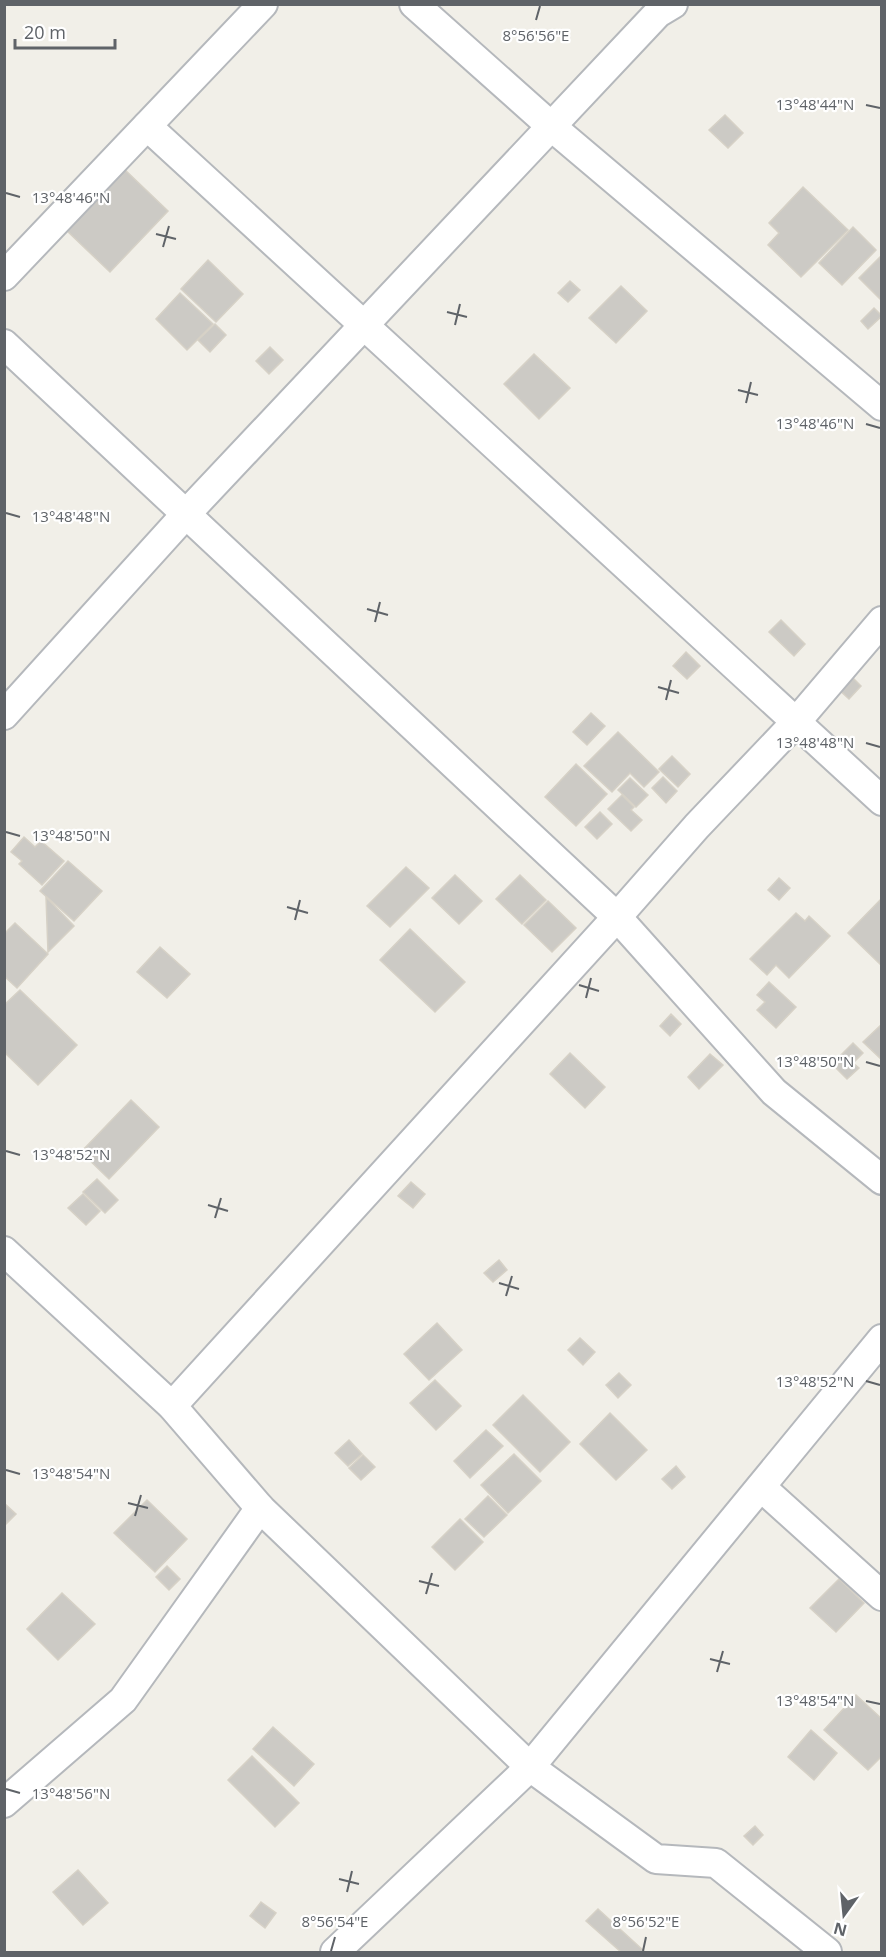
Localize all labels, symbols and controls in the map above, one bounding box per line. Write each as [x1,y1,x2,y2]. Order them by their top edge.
scale bar [15,12,116,50]
text: 20 m [24,20,66,44]
text: 8°56'56"E [503,25,569,45]
text: 13°48'44"N [776,94,854,114]
text: 13°48'46"N [32,187,110,207]
text: 13°48'46"N [776,413,854,433]
text: 13°48'48"N [32,506,110,526]
text: 13°48'48"N [776,732,854,752]
text: 13°48'50"N [32,825,110,845]
text: 13°48'50"N [776,1051,854,1071]
text: 13°48'52"N [32,1144,110,1164]
text: 13°48'52"N [776,1371,854,1391]
text: 13°48'54"N [32,1463,110,1483]
text: 13°48'54"N [776,1690,854,1710]
text: 13°48'56"N [32,1783,110,1803]
north arrow [814,1885,874,1945]
text: 8°56'54"E [302,1911,368,1931]
text: 8°56'52"E [613,1911,679,1931]
text: N [831,1917,849,1942]

